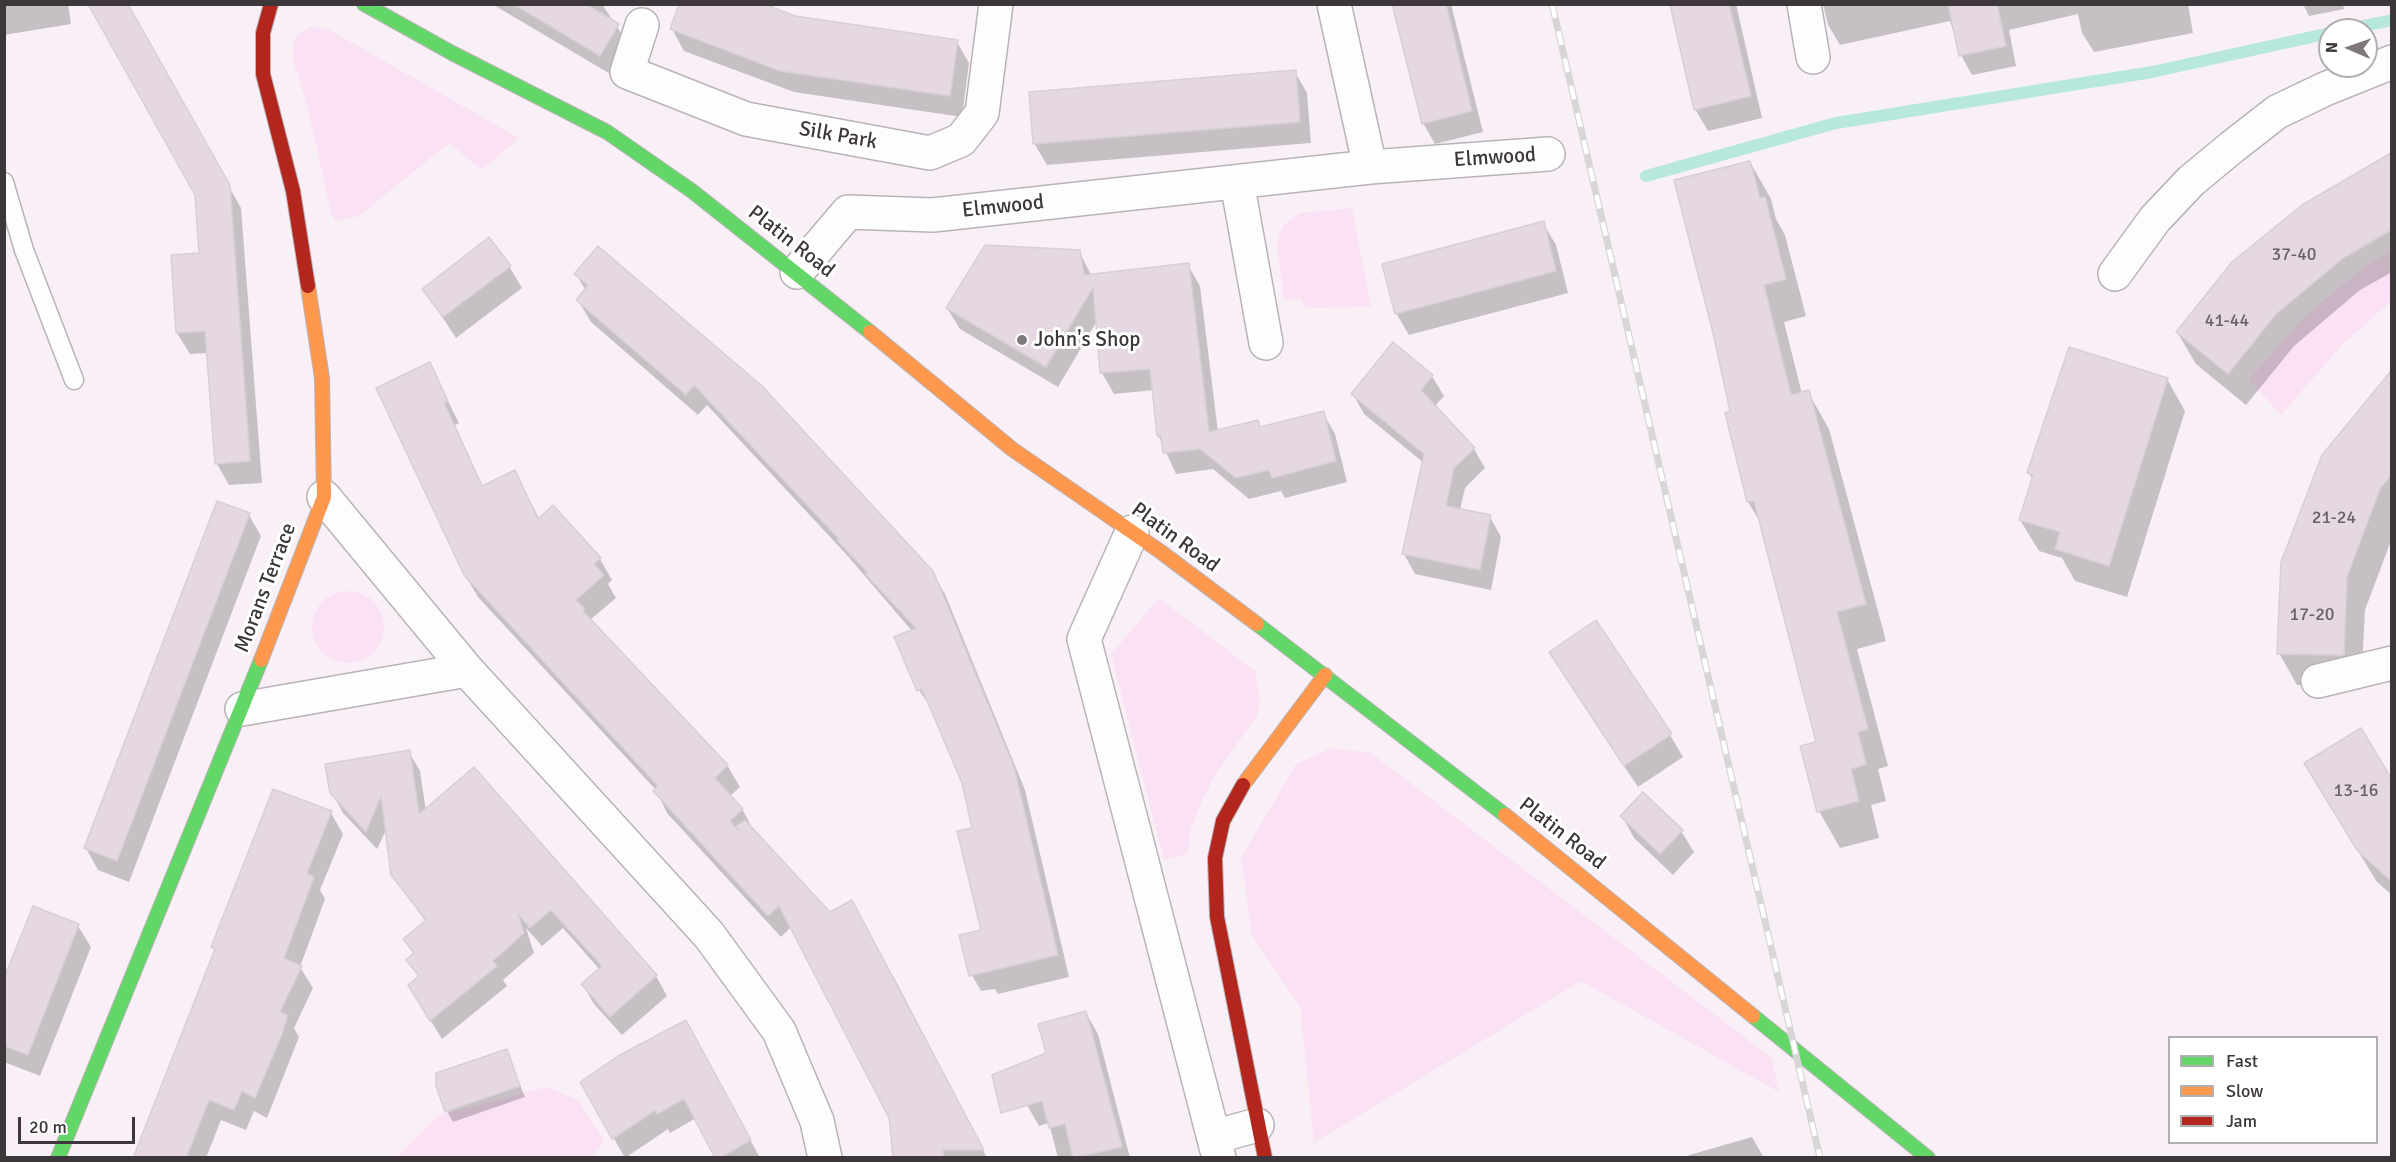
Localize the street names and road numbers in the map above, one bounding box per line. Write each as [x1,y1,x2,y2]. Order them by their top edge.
street label: Silk Park [797,117,879,155]
street label: Elmwood [1453,143,1537,173]
street label: Elmwood [961,190,1045,224]
street label: Platin Road [743,200,839,284]
street label: Platin Road [1126,498,1224,578]
street label: Morans Terrace [230,520,302,656]
street label: Platin Road [1514,792,1610,876]

